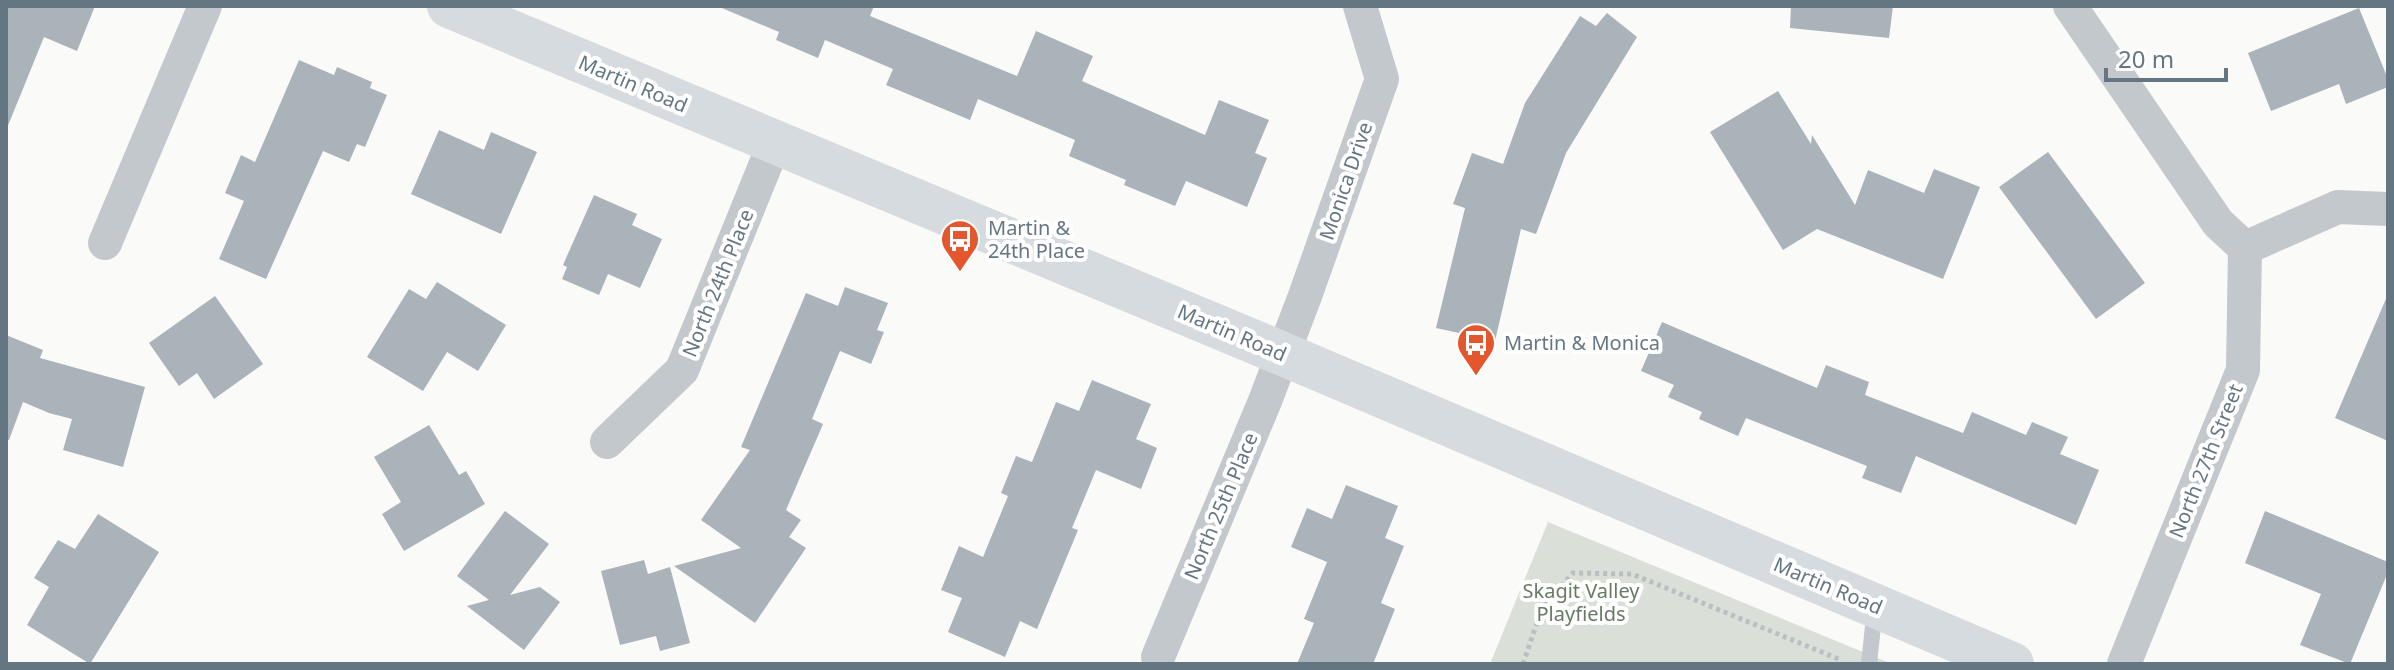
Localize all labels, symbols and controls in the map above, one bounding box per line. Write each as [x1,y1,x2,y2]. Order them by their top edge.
scale bar [2106,32,2226,82]
text: 20 m [2118,42,2174,75]
street label: Martin Road [575,49,692,119]
street label: Monica Drive [1313,118,1378,243]
street label: North 24th Place [676,205,760,361]
place label: Martin & 24th Place [988,214,1085,264]
bus stop icon: Martin & 24th Place [939,218,981,273]
street label: Martin Road [1174,298,1291,368]
bus stop icon: Martin & Monica [1455,322,1497,377]
place label: Martin & Monica [1504,329,1660,356]
street label: North 27th Street [2162,380,2249,542]
street label: North 25th Place [1177,428,1264,584]
street label: Martin Road [1770,551,1887,621]
park label: Skagit Valley Playfields [1523,577,1640,627]

